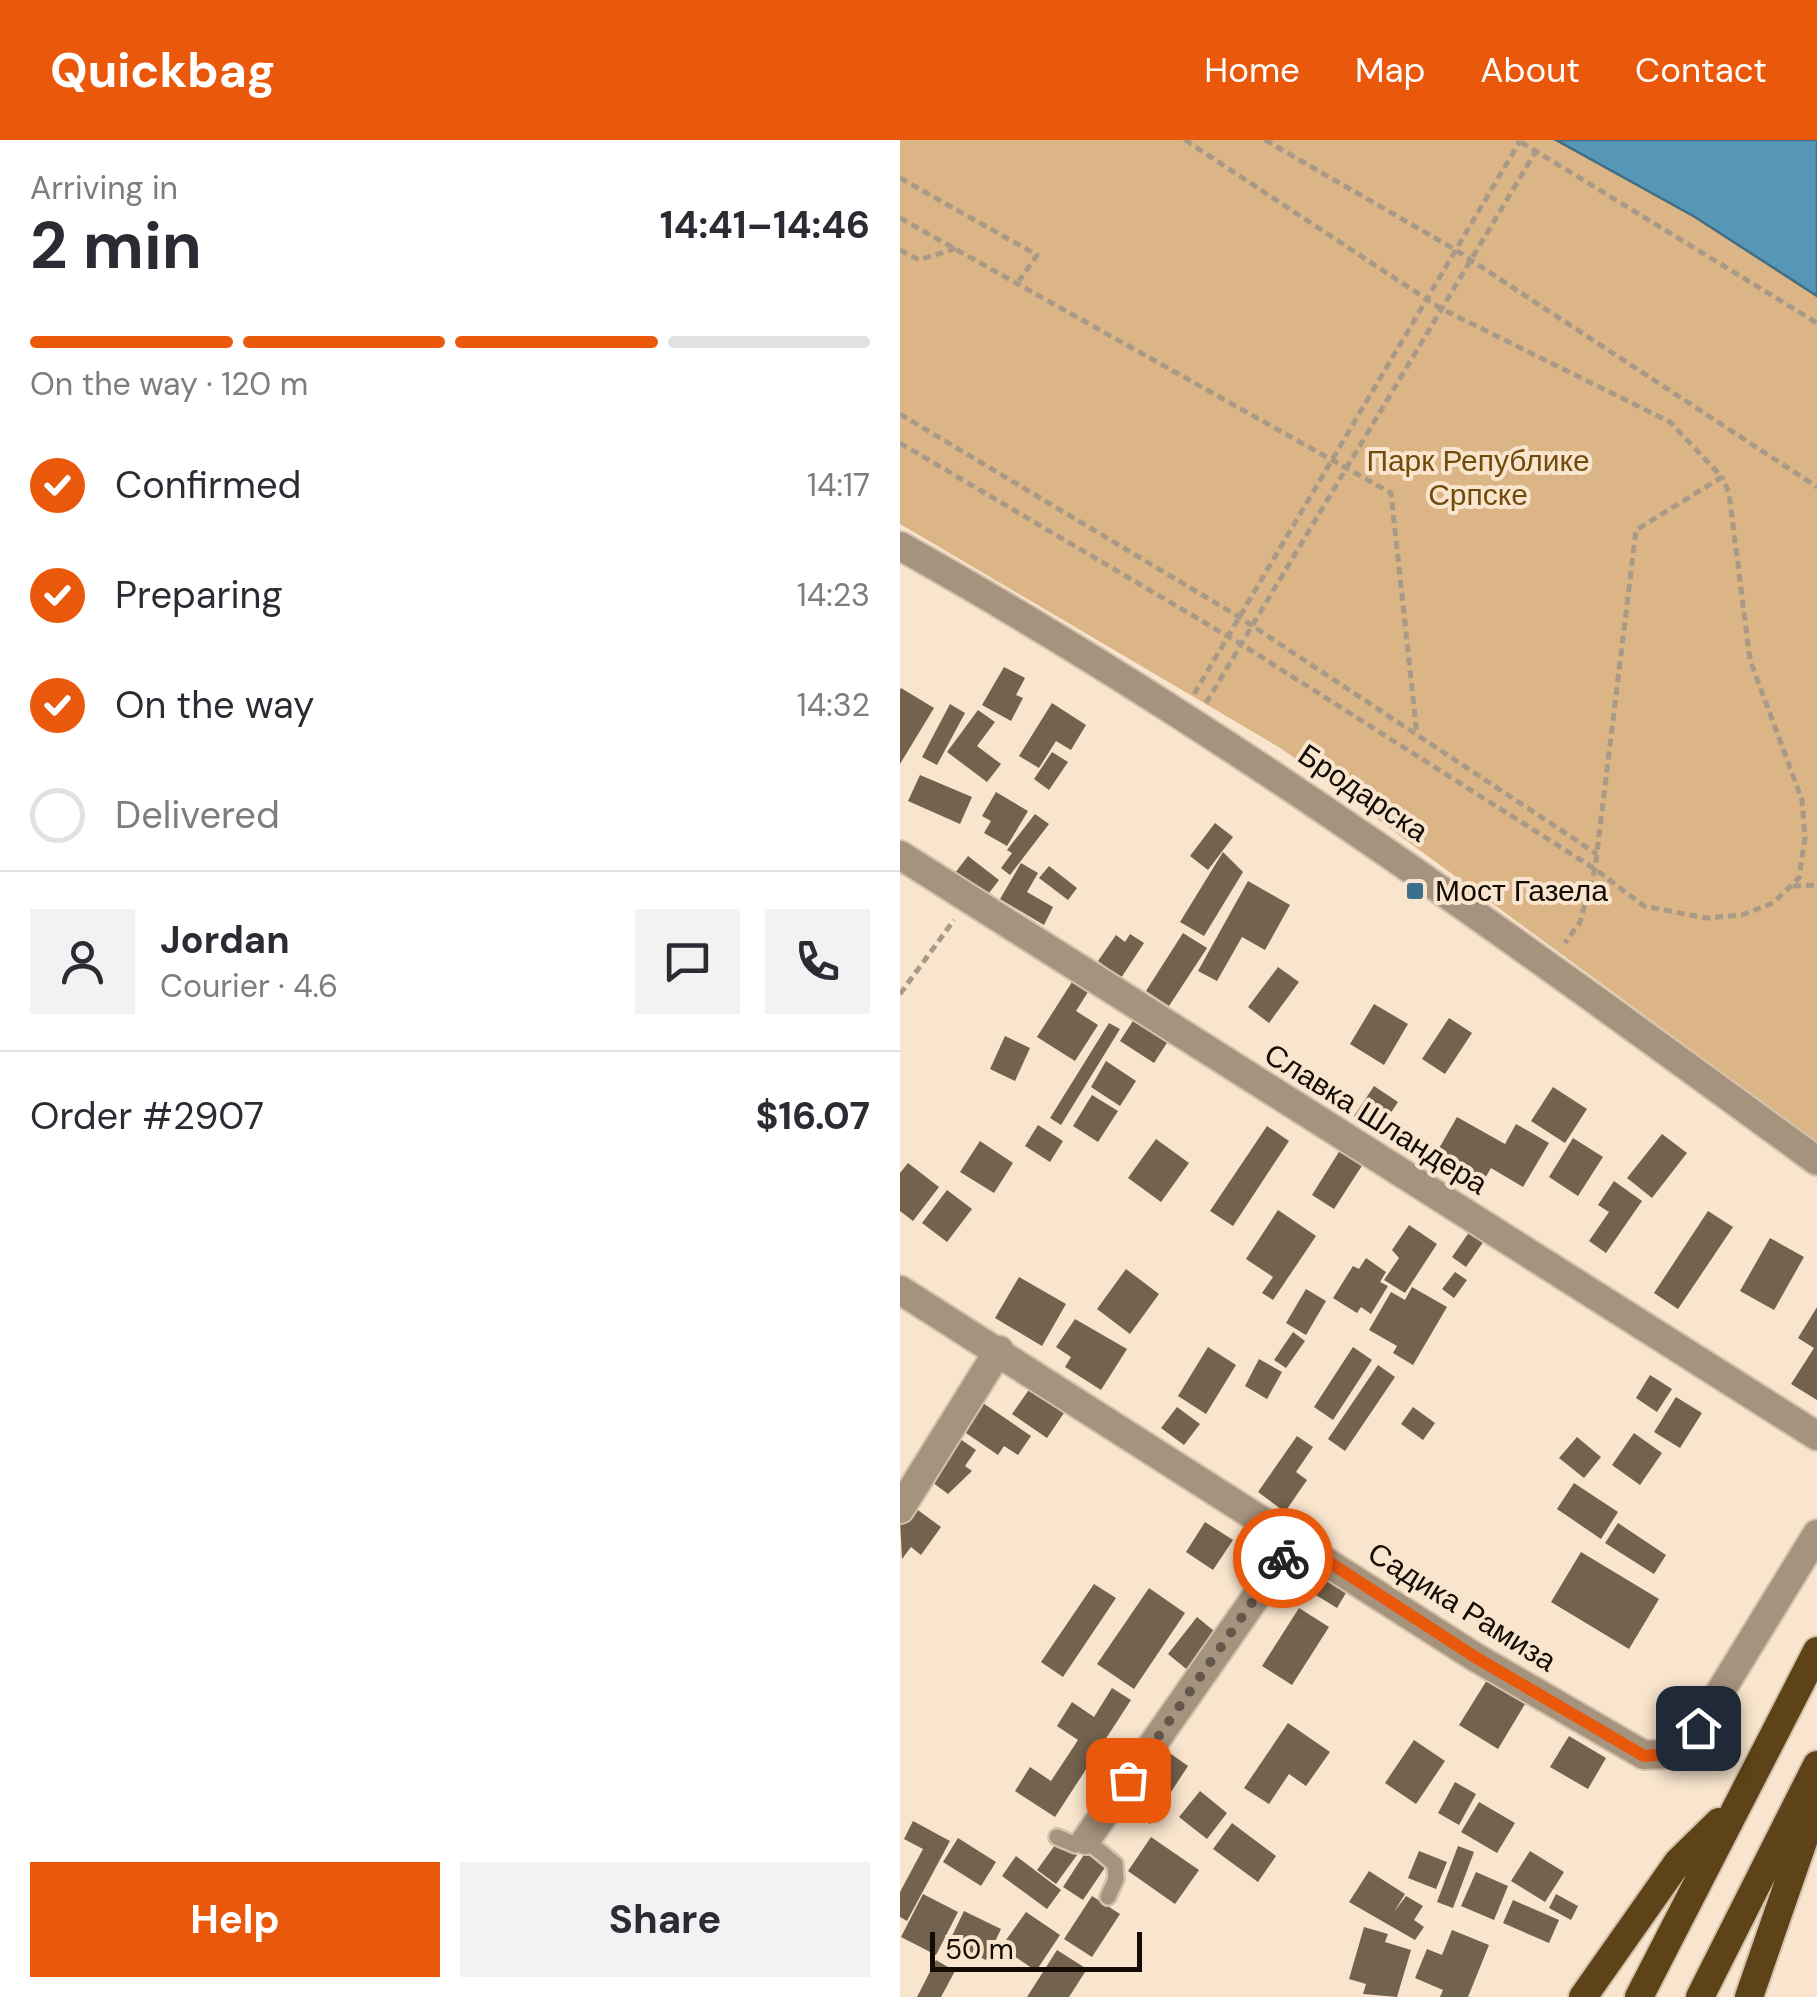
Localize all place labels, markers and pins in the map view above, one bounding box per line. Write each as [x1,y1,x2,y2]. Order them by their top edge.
place label: Мост Газела [1435,871,1608,910]
marker: Мост Газела [1404,880,1426,902]
pin [1656,1686,1741,1771]
pin [1086,1738,1171,1823]

